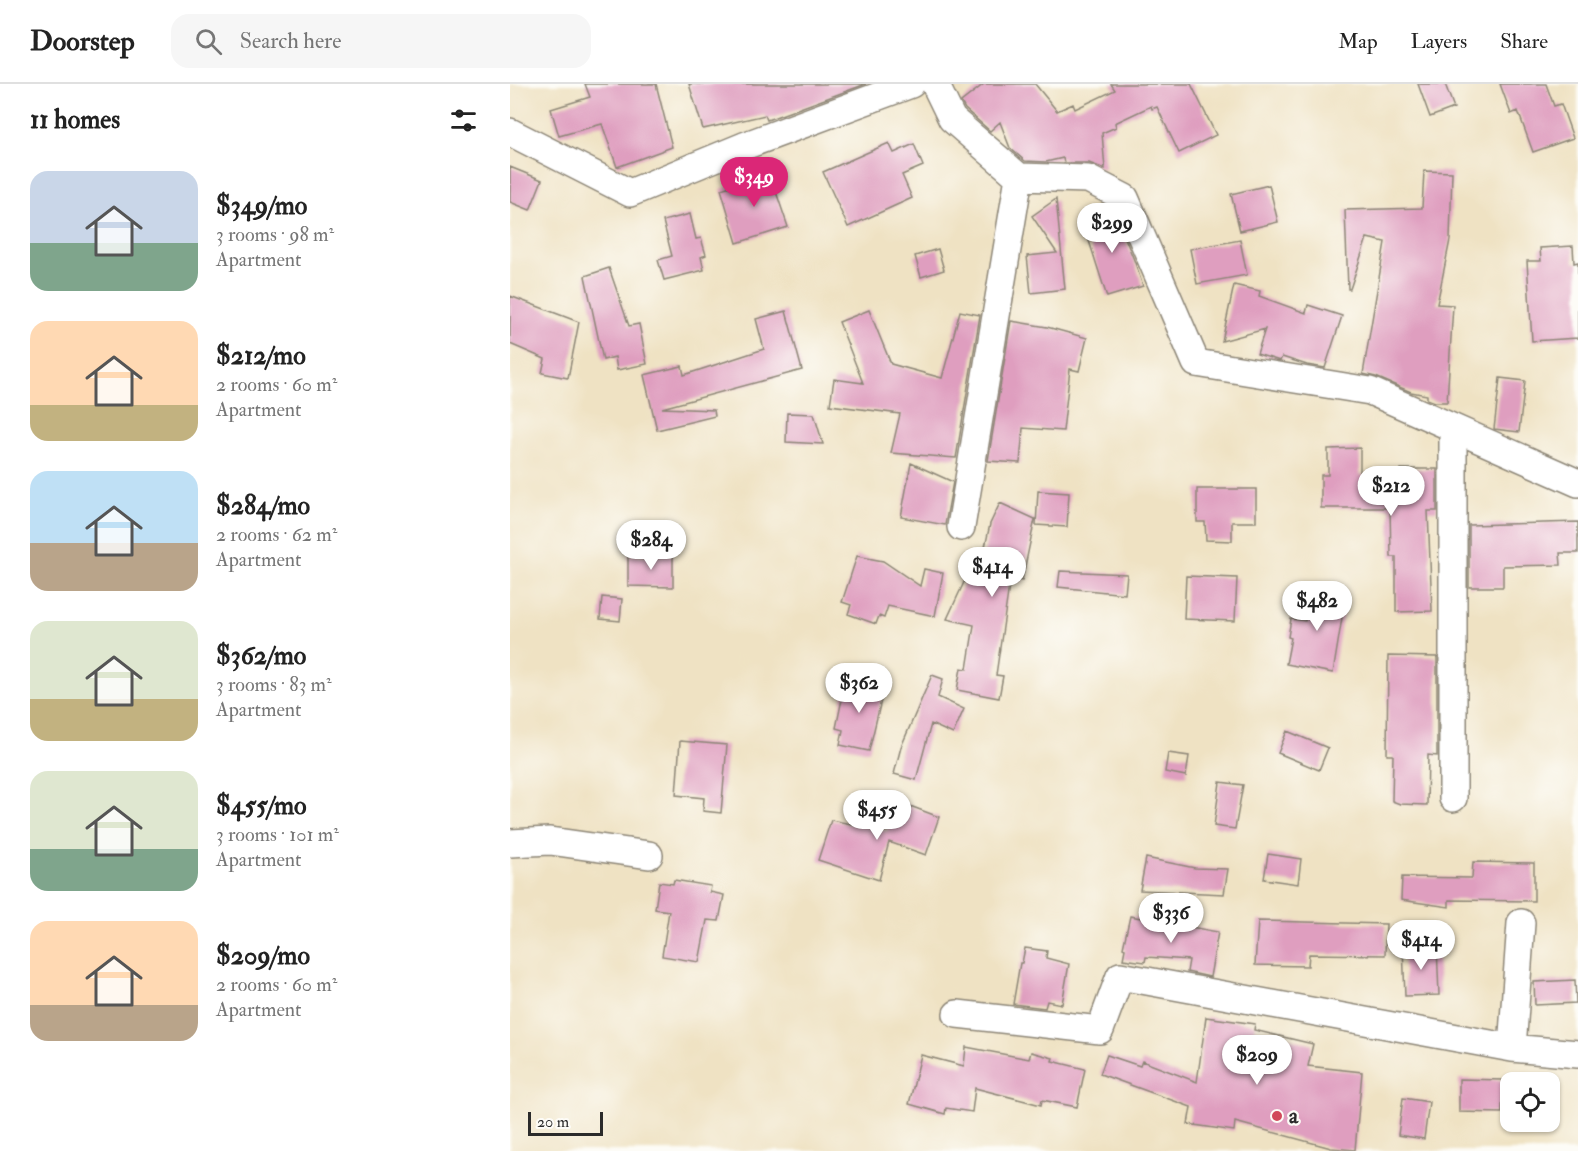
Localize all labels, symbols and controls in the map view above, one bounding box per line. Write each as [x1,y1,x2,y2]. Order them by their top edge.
search box [171,14,591,68]
text: Doorstep [30,24,135,59]
icon: search [192,25,225,58]
text: Search here [240,27,341,55]
text: Map [1338,28,1378,55]
text: Layers [1411,28,1467,55]
text: Share [1500,28,1548,55]
text: 11 homes [30,104,120,136]
icon: filters [447,104,480,137]
pin: $349 [718,157,790,208]
text: $349 [734,164,774,189]
text: $349/mo [216,190,307,222]
icon: home [78,195,150,267]
pin: $299 [1076,203,1148,254]
text: $299 [1091,210,1133,235]
text: 3 rooms · 98 m² [216,222,334,247]
text: Apartment [216,247,301,272]
text: $212/mo [216,340,306,372]
icon: home [78,345,150,417]
text: 2 rooms · 60 m² [216,372,337,397]
text: Apartment [216,397,301,422]
pin: $212 [1355,466,1427,517]
text: $212 [1372,473,1410,498]
text: $284/mo [216,490,310,522]
icon: home [78,495,150,567]
pin: $284 [615,520,687,571]
text: 2 rooms · 62 m² [216,522,337,547]
text: $284 [630,527,672,552]
text: Apartment [216,547,301,572]
pin: $414 [956,547,1028,598]
text: $414 [972,554,1012,579]
pin: $482 [1281,581,1353,632]
text: $482 [1296,588,1338,613]
text: $362/mo [216,640,306,672]
icon: home [78,645,150,717]
pin: $362 [823,663,895,714]
text: $362 [839,670,879,695]
text: 3 rooms · 83 m² [216,672,332,697]
text: Apartment [216,697,301,722]
text: $455/mo [216,790,307,822]
pin: $455 [841,790,913,841]
icon: home [78,795,150,867]
text: $455 [857,797,897,822]
text: 3 rooms · 101 m² [216,822,339,847]
text: Apartment [216,847,301,872]
pin: $336 [1135,893,1207,944]
text: $336 [1153,900,1189,925]
pin: $414 [1385,920,1457,971]
text: $414 [1401,927,1441,952]
text: $209/mo [216,940,310,972]
icon: home [78,945,150,1017]
text: 2 rooms · 60 m² [216,972,337,997]
text: Apartment [216,997,301,1022]
pin: $209 [1221,1035,1293,1086]
text: $209 [1236,1042,1278,1067]
map controls [1500,1072,1560,1132]
button: locate [1500,1072,1560,1132]
place label: a [1289,1102,1299,1130]
scale bar [528,1109,603,1136]
marker: a [1270,1109,1284,1123]
text: 20 m [537,1112,569,1132]

